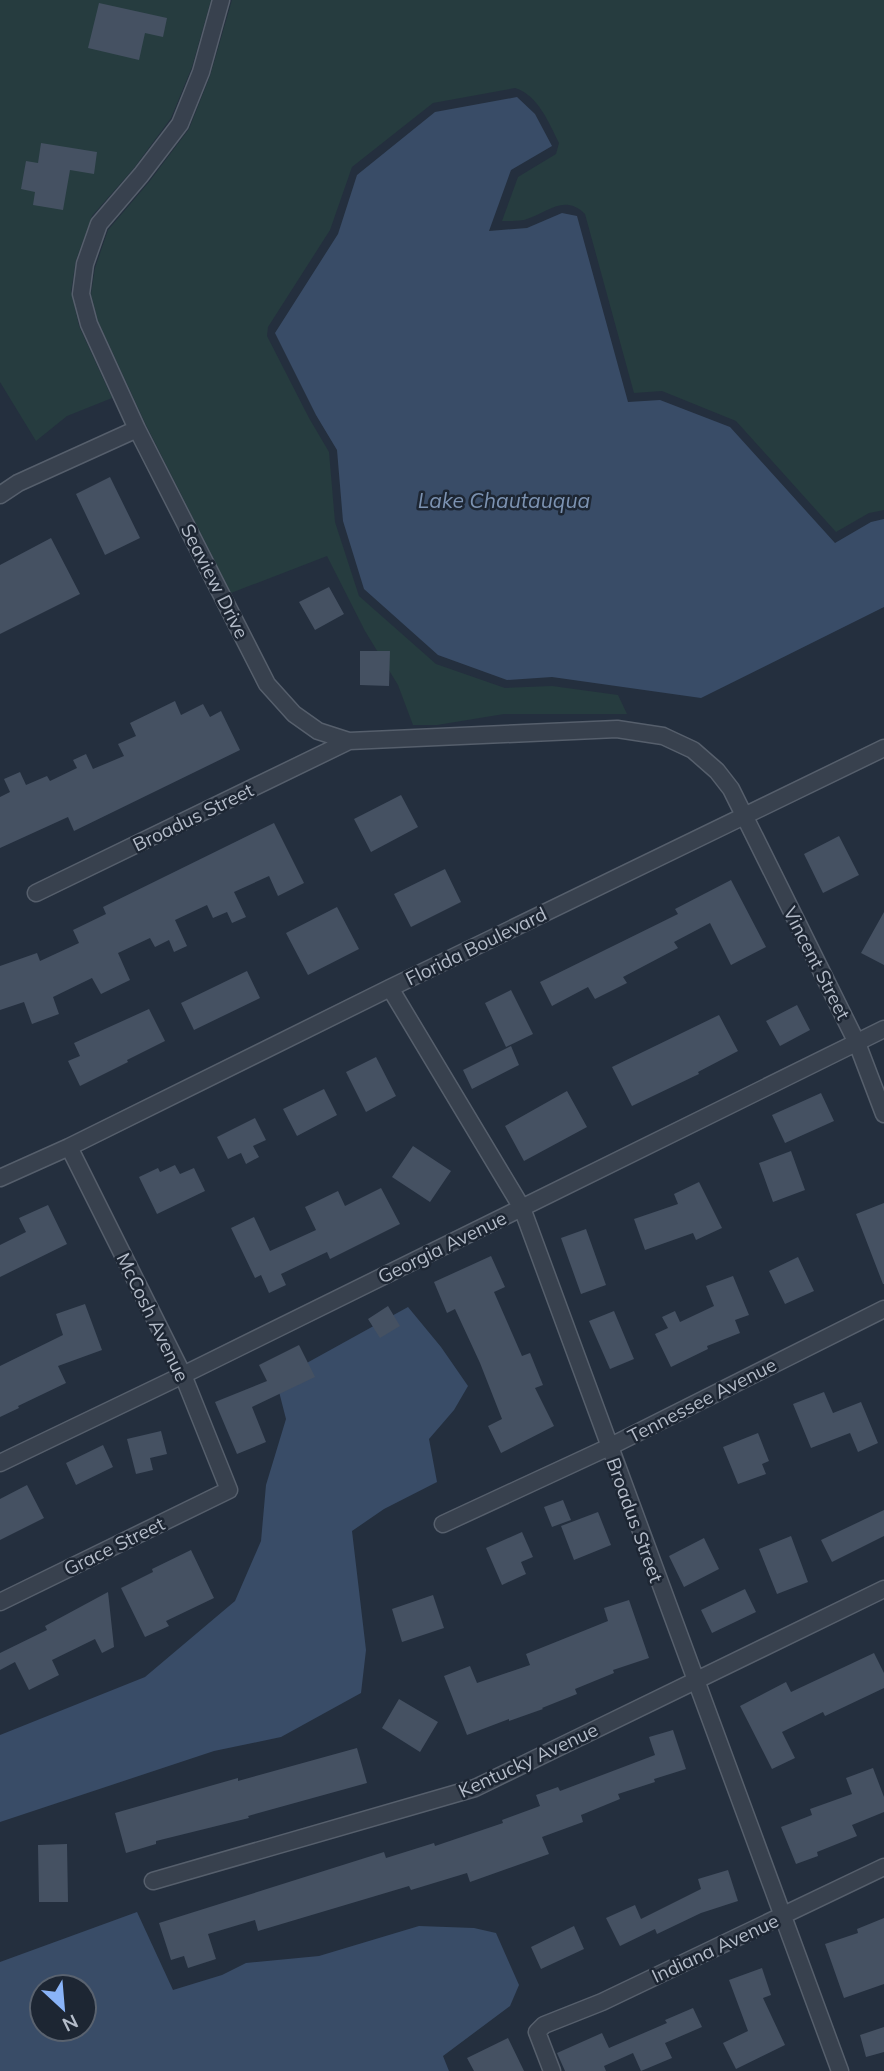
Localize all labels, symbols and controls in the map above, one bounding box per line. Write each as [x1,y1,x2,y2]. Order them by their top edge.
water label: Lake Chautauqua [418,487,590,513]
street label: Seaview Drive [176,520,254,642]
street label: Broadus Street [129,777,258,857]
street label: Florida Boulevard [401,901,551,991]
street label: Vincent Street [778,902,856,1024]
street label: Georgia Avenue [374,1205,510,1289]
street label: McCosh Avenue [111,1249,195,1385]
street label: Tennessee Avenue [624,1352,780,1448]
street label: Broadus Street [601,1454,669,1586]
street label: Grace Street [60,1511,169,1581]
street label: Kentucky Avenue [454,1717,602,1803]
street label: Indiana Avenue [648,1908,782,1988]
north arrow [28,1973,98,2043]
text: N [59,2009,82,2037]

